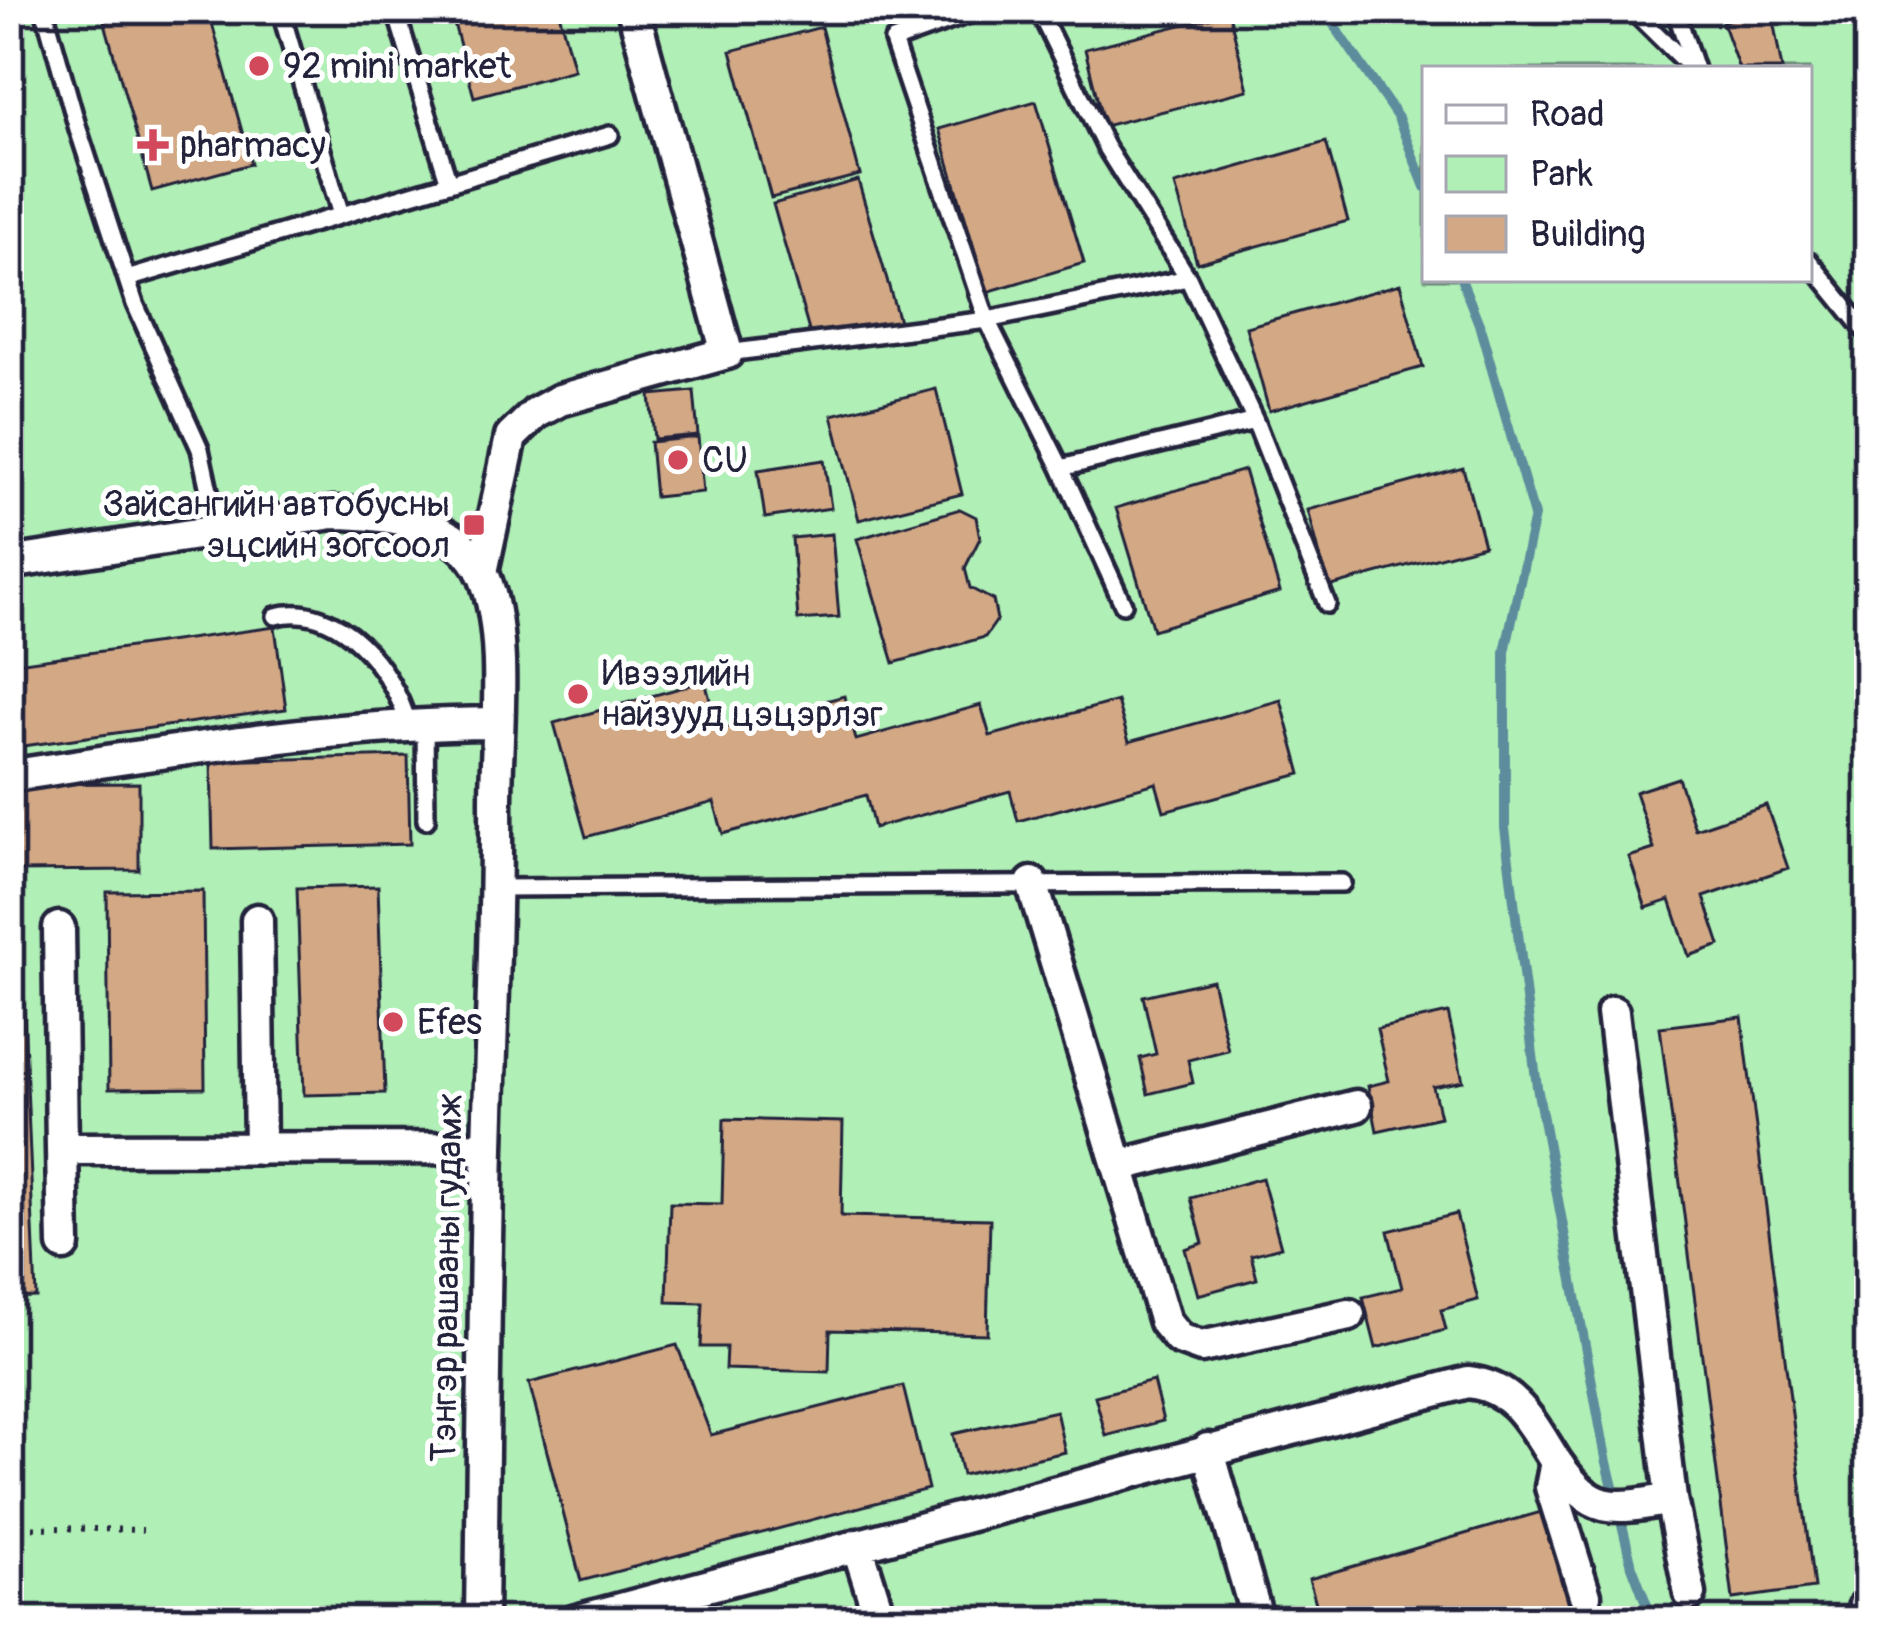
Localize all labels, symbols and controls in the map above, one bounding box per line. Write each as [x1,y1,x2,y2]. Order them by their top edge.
place label: 92 mini market [283,44,511,89]
marker: 92 mini market [246,53,272,79]
legend [1422,66,1812,282]
text: Road [1530,92,1605,137]
place label: pharmacy [180,123,326,168]
marker: pharmacy [137,129,169,161]
text: Park [1530,152,1593,197]
text: Building [1530,212,1646,257]
place label: CU [702,438,748,483]
marker: CU [665,447,691,473]
place label: Зайсангийн автобусны эцсийн зогсоол [103,482,450,568]
marker: Зайсангийн автобусны эцсийн зогсоол [461,512,487,538]
place label: Ивээлийн найзууд цэцэрлэг [602,651,883,737]
marker: Ивээлийн найзууд цэцэрлэг [565,681,591,707]
place label: Efes [417,1000,482,1045]
marker: Efes [380,1009,406,1035]
street label: Тэнгэр рашааны гудамж [421,1094,473,1462]

